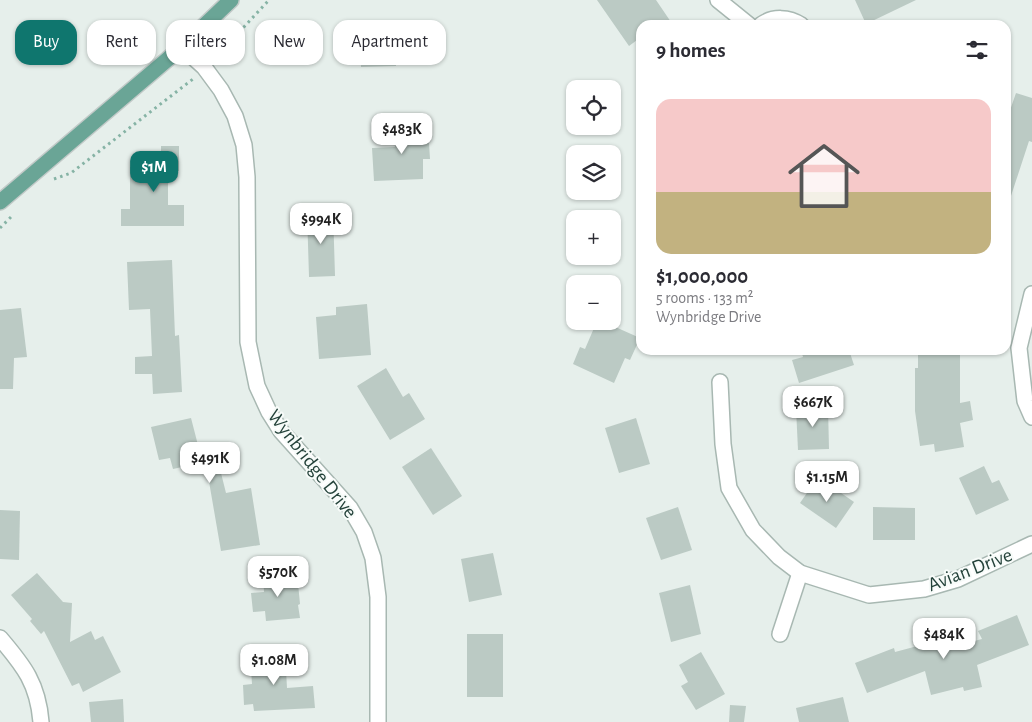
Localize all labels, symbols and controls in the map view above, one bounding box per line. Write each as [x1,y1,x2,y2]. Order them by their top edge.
chip: Buy [15,20,77,65]
chip: Rent [87,20,156,65]
chip: Filters [166,20,245,65]
chip: New [255,20,323,65]
chip: Apartment [333,20,446,65]
icon: filters [963,36,991,64]
text: 9 homes [656,40,726,61]
map controls [566,80,621,330]
button: locate [566,80,621,135]
pin: $483K [367,112,437,155]
text: $483K [382,121,422,137]
icon: home [779,131,869,221]
button: layers [566,145,621,200]
pin: $1M [130,150,178,193]
text: $1M [141,159,167,175]
pin: $994K [286,202,356,245]
button: + [566,210,621,265]
text: $994K [301,211,341,227]
text: $1,000,000 [656,266,748,287]
button: − [566,275,621,330]
text: 5 rooms · 133 m² [656,290,753,306]
text: Wynbridge Drive [656,309,761,325]
pin: $667K [778,386,848,428]
text: $667K [794,394,832,410]
street label: Wynbridge Drive [264,406,360,522]
pin: $491K [175,442,245,484]
text: $491K [191,450,229,466]
pin: $1.15M [786,460,868,503]
text: $1.15M [806,469,848,485]
street label: Avian Drive [925,545,1015,595]
pin: $570K [243,556,313,598]
text: $570K [259,564,297,580]
pin: $484K [909,618,979,660]
text: $484K [924,626,964,642]
pin: $1.08M [233,644,315,686]
text: $1.08M [251,652,297,668]

